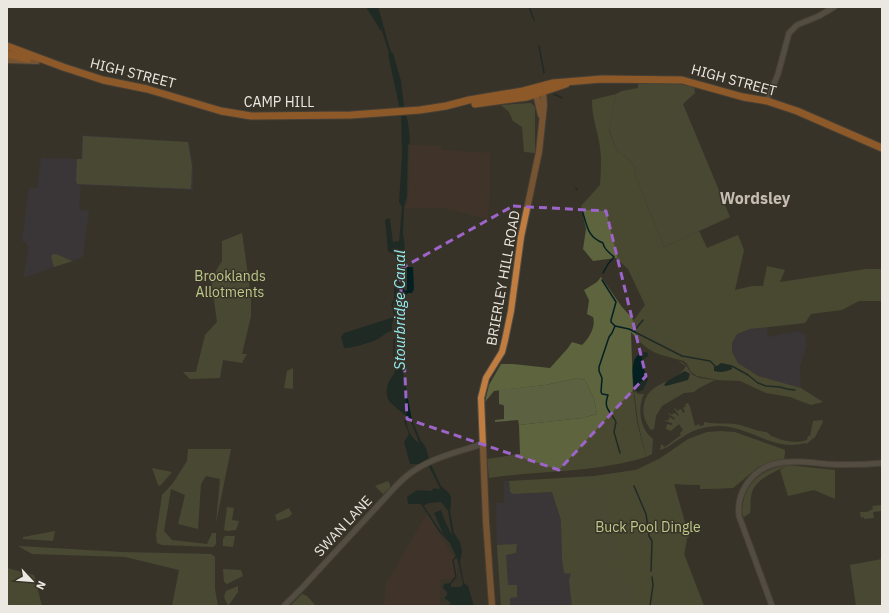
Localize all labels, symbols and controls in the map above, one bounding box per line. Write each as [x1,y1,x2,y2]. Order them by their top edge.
street label: HIGH STREET [88,54,178,92]
street label: HIGH STREET [689,60,779,100]
street label: CAMP HILL [244,93,314,111]
district label: Wordsley [720,188,791,208]
street label: BRIERLEY HILL ROAD [482,209,524,347]
water label: Stourbridge Canal [390,250,409,370]
park label: Brooklands Allotments [194,267,266,301]
street label: SWAN LANE [310,492,376,560]
park label: Buck Pool Dingle [595,518,701,536]
north arrow [12,561,52,601]
text: N [33,579,49,592]

